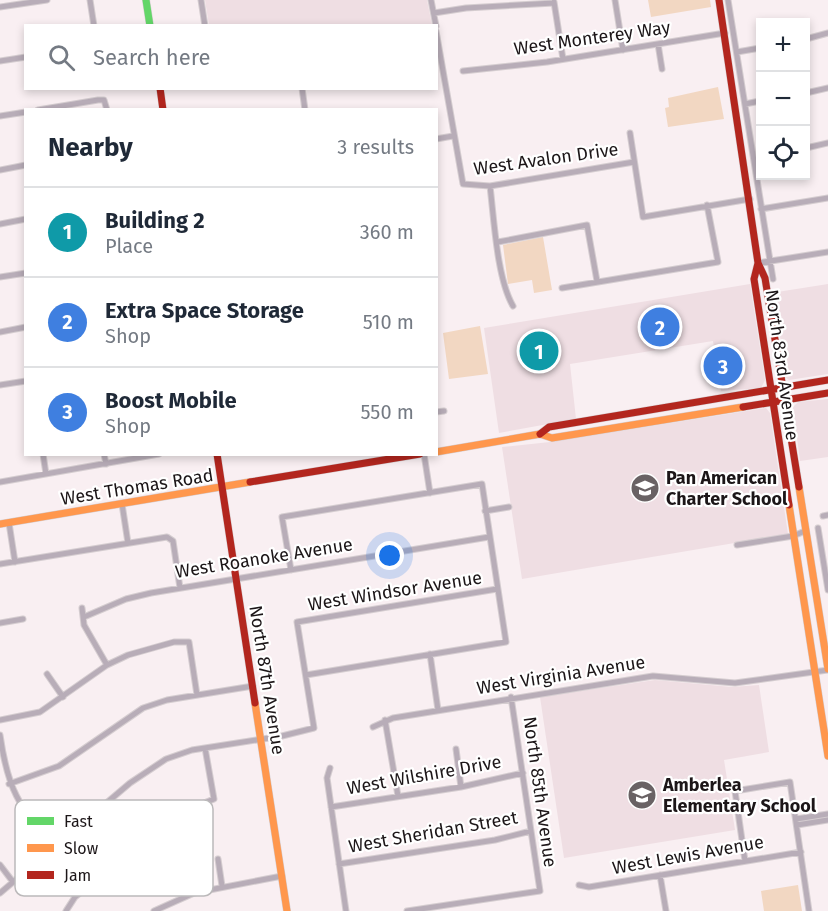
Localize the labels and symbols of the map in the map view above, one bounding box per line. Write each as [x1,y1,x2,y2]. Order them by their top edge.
street label: West Monterey Way [512,16,672,60]
street label: West Avalon Drive [472,138,620,180]
street label: North 83rd Avenue [761,288,803,442]
pin: 2 [640,304,680,350]
pin: 1 [520,328,558,374]
pin: 3 [704,344,742,388]
street label: West Thomas Road [59,464,215,510]
place label: Pan American Charter School [666,467,788,510]
school or university icon: Pan American Charter School [629,472,661,504]
street label: West Roanoke Avenue [174,533,354,583]
your location [375,541,404,570]
street label: West Windsor Avenue [306,566,484,616]
street label: North 87th Avenue [244,604,290,756]
street label: West Virginia Avenue [475,651,647,699]
street label: North 85th Avenue [519,715,561,869]
street label: West Wilshire Drive [345,751,503,799]
place label: Amberlea Elementary School [662,774,817,817]
school or university icon: Amberlea Elementary School [626,779,658,811]
legend [15,800,213,896]
street label: West Sheridan Street [347,806,520,858]
text: Fast [64,812,93,831]
street label: West Lewis Avenue [611,831,765,879]
text: Slow [64,839,99,858]
text: Jam [64,866,91,885]

